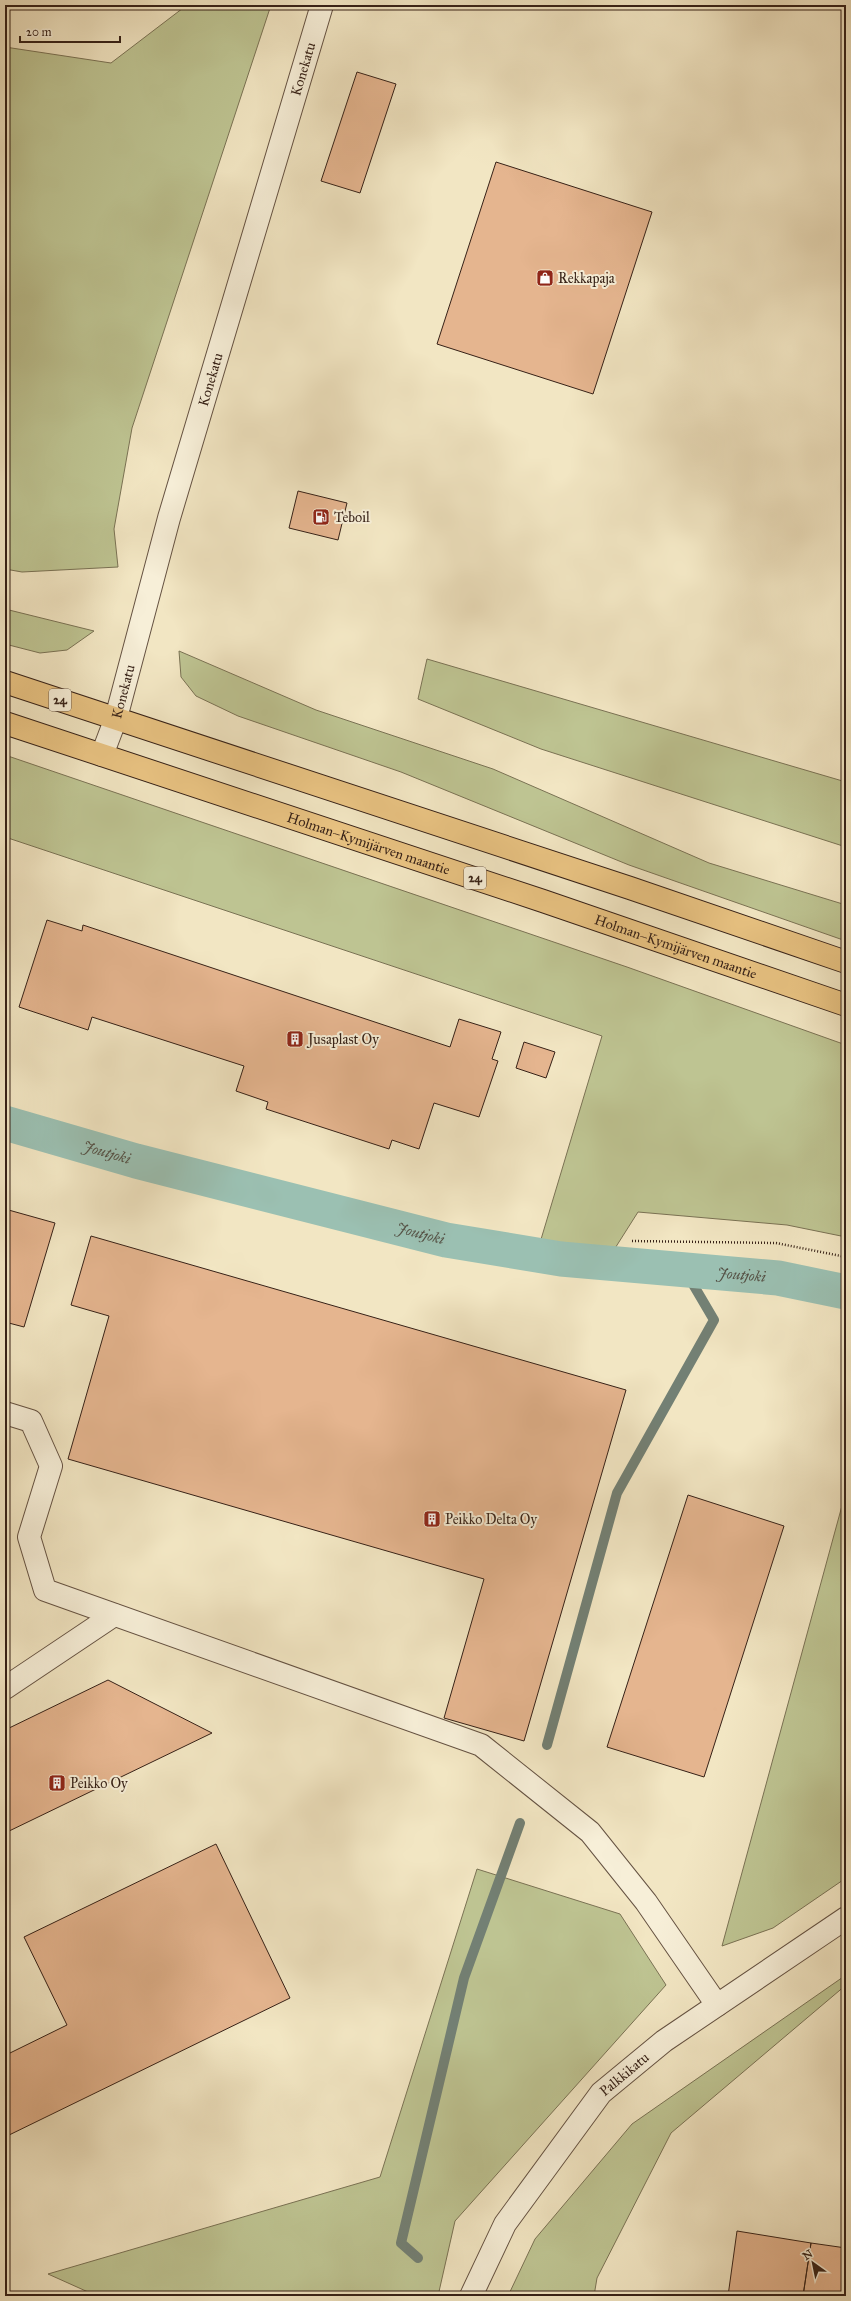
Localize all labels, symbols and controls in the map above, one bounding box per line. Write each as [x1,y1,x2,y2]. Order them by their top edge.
scale bar [20,18,120,44]
text: 20 m [26,25,52,39]
street label: Konekatu [287,40,319,98]
shop icon: Rekkapaja [535,268,555,288]
place label: Rekkapaja [558,270,615,287]
street label: Konekatu [194,350,226,408]
fuel station icon: Teboil [311,507,331,527]
place label: Teboil [334,509,370,526]
street label: Konekatu [108,662,138,720]
road number: 24 [49,689,71,711]
street label: Holman–Kymijärven maantie [285,808,452,878]
road number: 24 [464,867,486,889]
street label: Holman–Kymijärven maantie [592,911,759,982]
building icon: Jusaplast Oy [285,1029,305,1049]
place label: Jusaplast Oy [306,1031,379,1049]
water label: Joutjoki [80,1137,133,1168]
water label: Joutjoki [394,1219,447,1248]
water label: Joutjoki [715,1264,767,1286]
building icon: Peikko Delta Oy [422,1509,442,1529]
place label: Peikko Delta Oy [445,1511,538,1528]
building icon: Peikko Oy [47,1773,67,1793]
place label: Peikko Oy [70,1775,128,1792]
street label: Palkkikatu [596,2048,653,2099]
north arrow [793,2243,833,2283]
text: N [800,2247,816,2263]

